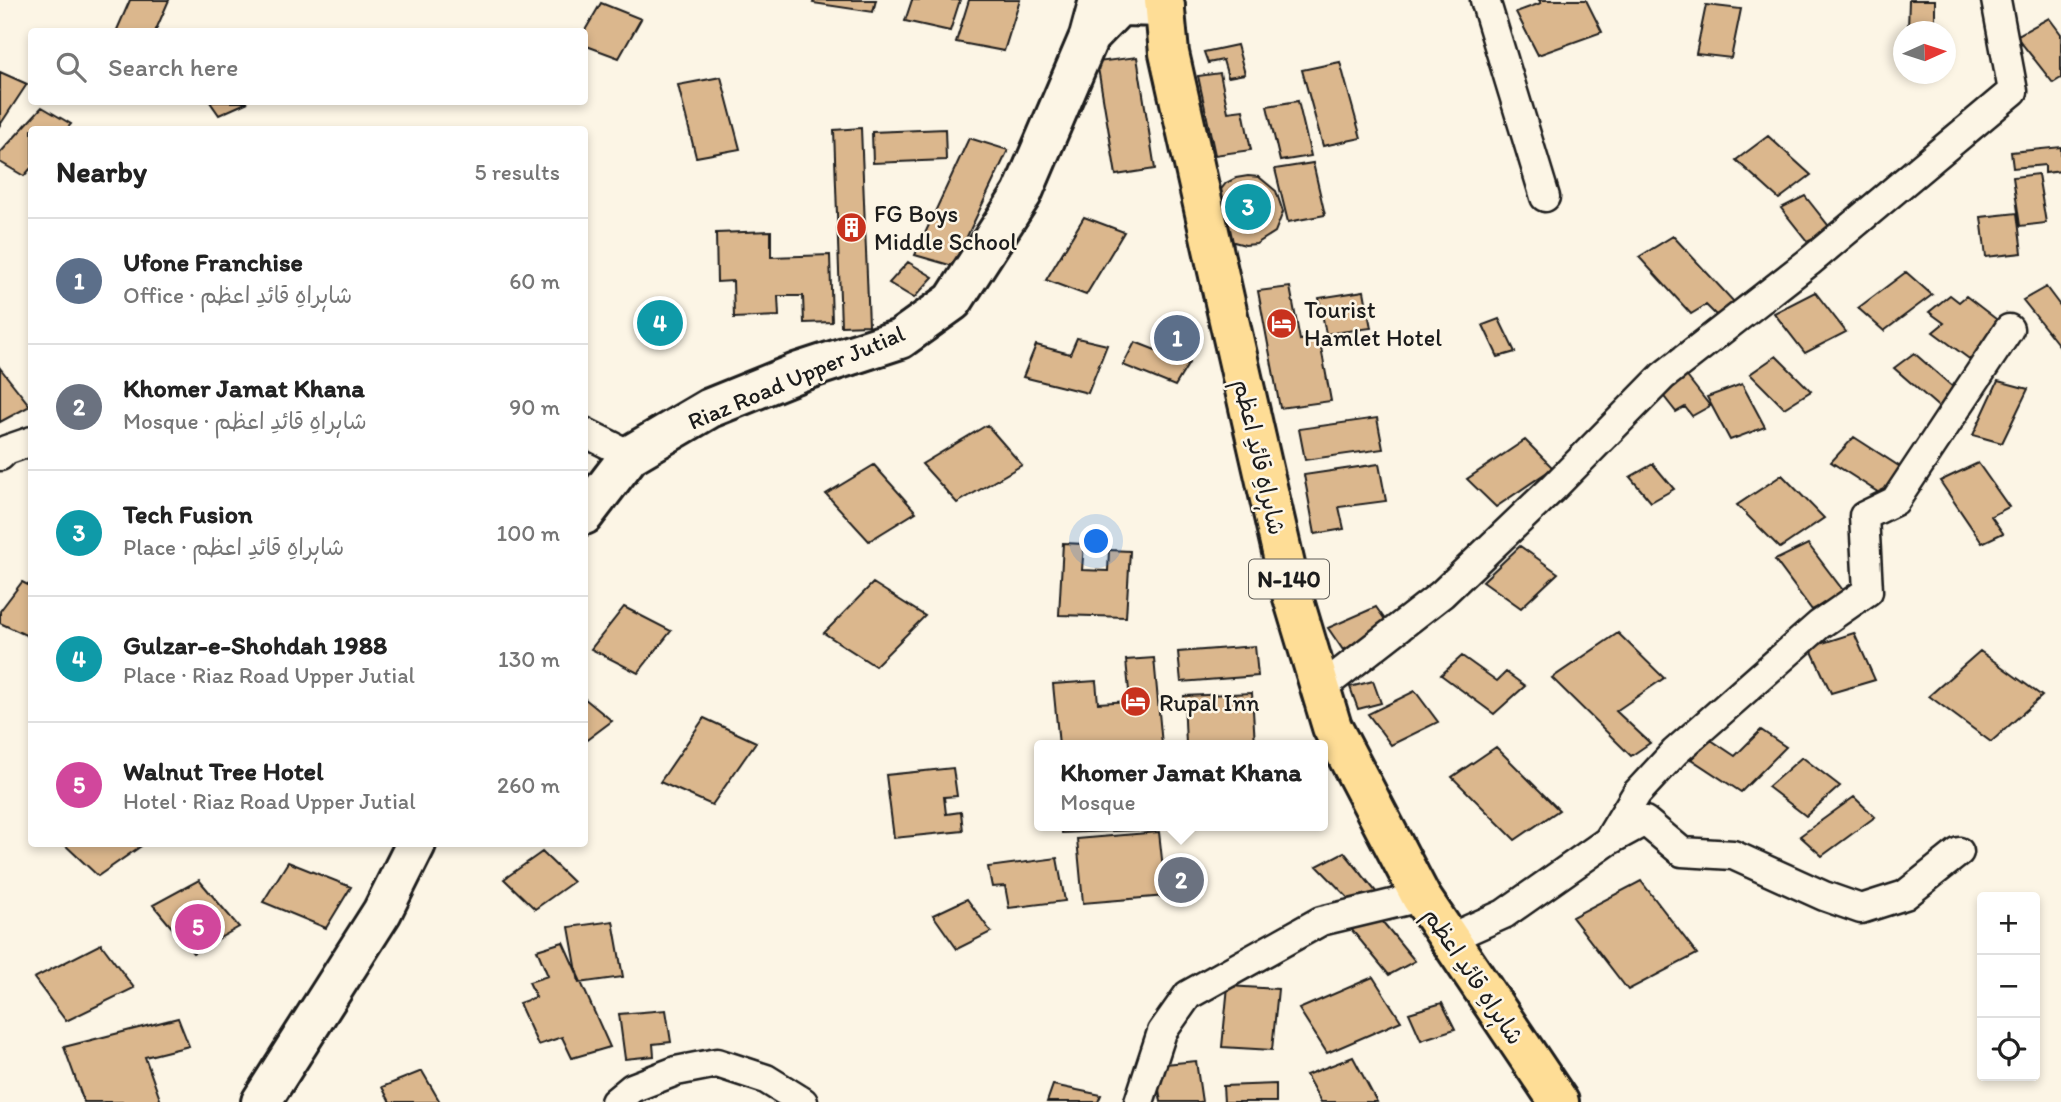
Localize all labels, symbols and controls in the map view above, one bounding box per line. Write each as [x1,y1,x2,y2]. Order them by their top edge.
north arrow [1893,21,1956,84]
search box [28,28,588,105]
icon: search [52,48,90,86]
text: Search here [108,51,238,83]
text: Nearby [56,153,147,190]
text: 5 results [474,158,560,186]
pin: 3 [1225,181,1271,233]
place label: FG Boys Middle School [874,199,1017,256]
building icon: FG Boys Middle School [834,210,868,244]
text: Ufone Franchise [123,246,303,278]
text: 1 [74,267,84,295]
text: 60 m [509,267,560,295]
text: Office · شاہراہِ قائدِ اعظم [123,281,352,309]
place label: Tourist Hamlet Hotel [1304,295,1442,352]
pin: 4 [637,297,683,349]
hotel icon: Tourist Hamlet Hotel [1264,306,1298,340]
pin: 1 [1154,312,1200,364]
street label: Riaz Road Upper Jutial [683,318,909,436]
text: Khomer Jamat Khana [123,372,365,404]
street label: شاہراہِ قائدِ اعظم [1224,376,1292,539]
text: 2 [73,393,85,421]
text: 90 m [509,393,560,421]
text: Mosque · شاہراہِ قائدِ اعظم [123,407,367,435]
text: Tech Fusion [123,498,253,530]
text: 3 [73,519,85,547]
text: 100 m [496,519,560,547]
your location [1079,524,1113,558]
text: Place · شاہراہِ قائدِ اعظم [123,533,344,561]
road number: N-140 [1249,559,1329,598]
text: Gulzar-e-Shohdah 1988 [123,629,387,661]
text: 4 [72,645,86,673]
text: 130 m [498,645,560,673]
text: Place · Riaz Road Upper Jutial [123,661,415,689]
hotel icon: Rupal Inn [1119,685,1153,719]
place label: Rupal Inn [1159,688,1260,717]
popup [1034,740,1328,831]
text: Walnut Tree Hotel [123,755,324,787]
text: Khomer Jamat Khana [1060,756,1302,788]
text: 5 [73,771,85,799]
text: 260 m [497,771,560,799]
text: Hotel · Riaz Road Upper Jutial [123,787,416,815]
text: Mosque [1060,788,1136,816]
pin: 2 [1158,854,1204,906]
map controls [1977,892,2040,1081]
button: + [1977,892,2040,955]
pin: 5 [175,901,221,953]
street label: شاہراہِ قائدِ اعظم [1414,902,1530,1052]
button: − [1977,955,2040,1018]
button: locate [1977,1018,2040,1081]

